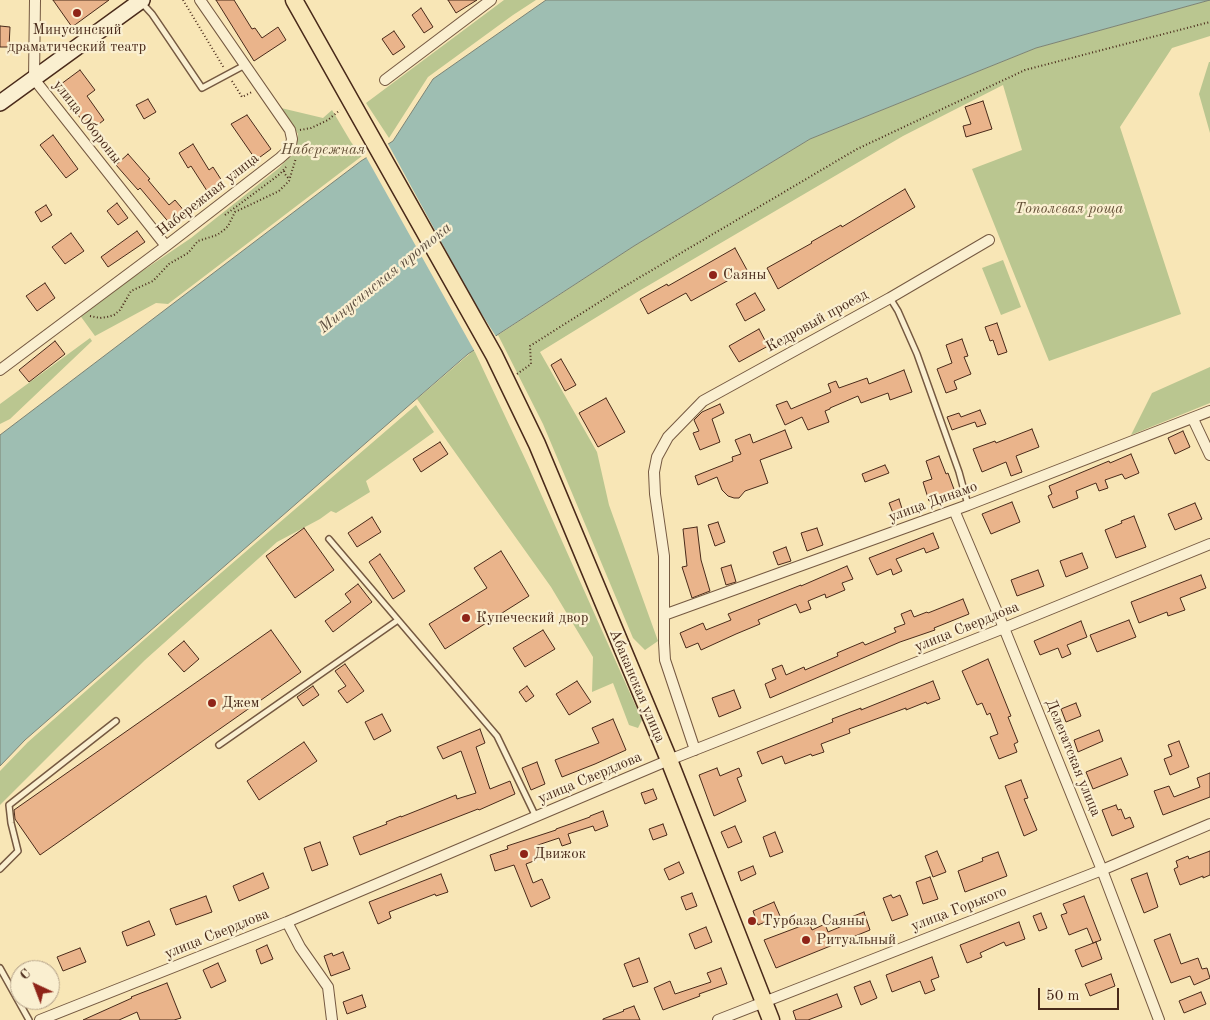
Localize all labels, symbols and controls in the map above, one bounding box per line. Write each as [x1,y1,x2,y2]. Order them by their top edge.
marker: Минусинский драматический театр [71,7,83,19]
place label: Минусинский драматический театр [8,21,146,56]
street label: улица Обороны [49,77,125,167]
park label: Набережная [281,141,365,159]
street label: Набережная улица [153,149,263,241]
park label: Тополевая роща [1015,200,1123,218]
water label: Минусинская протока [315,218,455,338]
place label: Саяны [723,266,766,284]
marker: Саяны [707,269,719,281]
street label: Кедровый проезд [763,286,871,356]
street label: улица Динамо [886,478,980,526]
street label: улица Свердлова [912,598,1022,656]
place label: Купеческий двор [476,609,589,627]
marker: Купеческий двор [460,612,472,624]
street label: Абаканская улица [605,627,669,745]
place label: Джем [222,694,259,712]
marker: Джем [206,697,218,709]
street label: Делегатская улица [1041,697,1105,819]
street label: улица Свердлова [535,748,645,808]
place label: Движок [534,845,586,863]
marker: Движок [518,848,530,860]
street label: улица Горького [909,883,1009,935]
street label: улица Свердлова [162,905,272,963]
place label: Турбаза Саяны [762,912,865,930]
marker: Турбаза Саяны [746,915,758,927]
place label: Ритуальный [816,931,896,949]
marker: Ритуальный [800,934,812,946]
north arrow [10,960,60,1010]
text: С [17,966,34,983]
scale bar [1040,978,1121,1010]
text: 50 m [1046,989,1080,1004]

